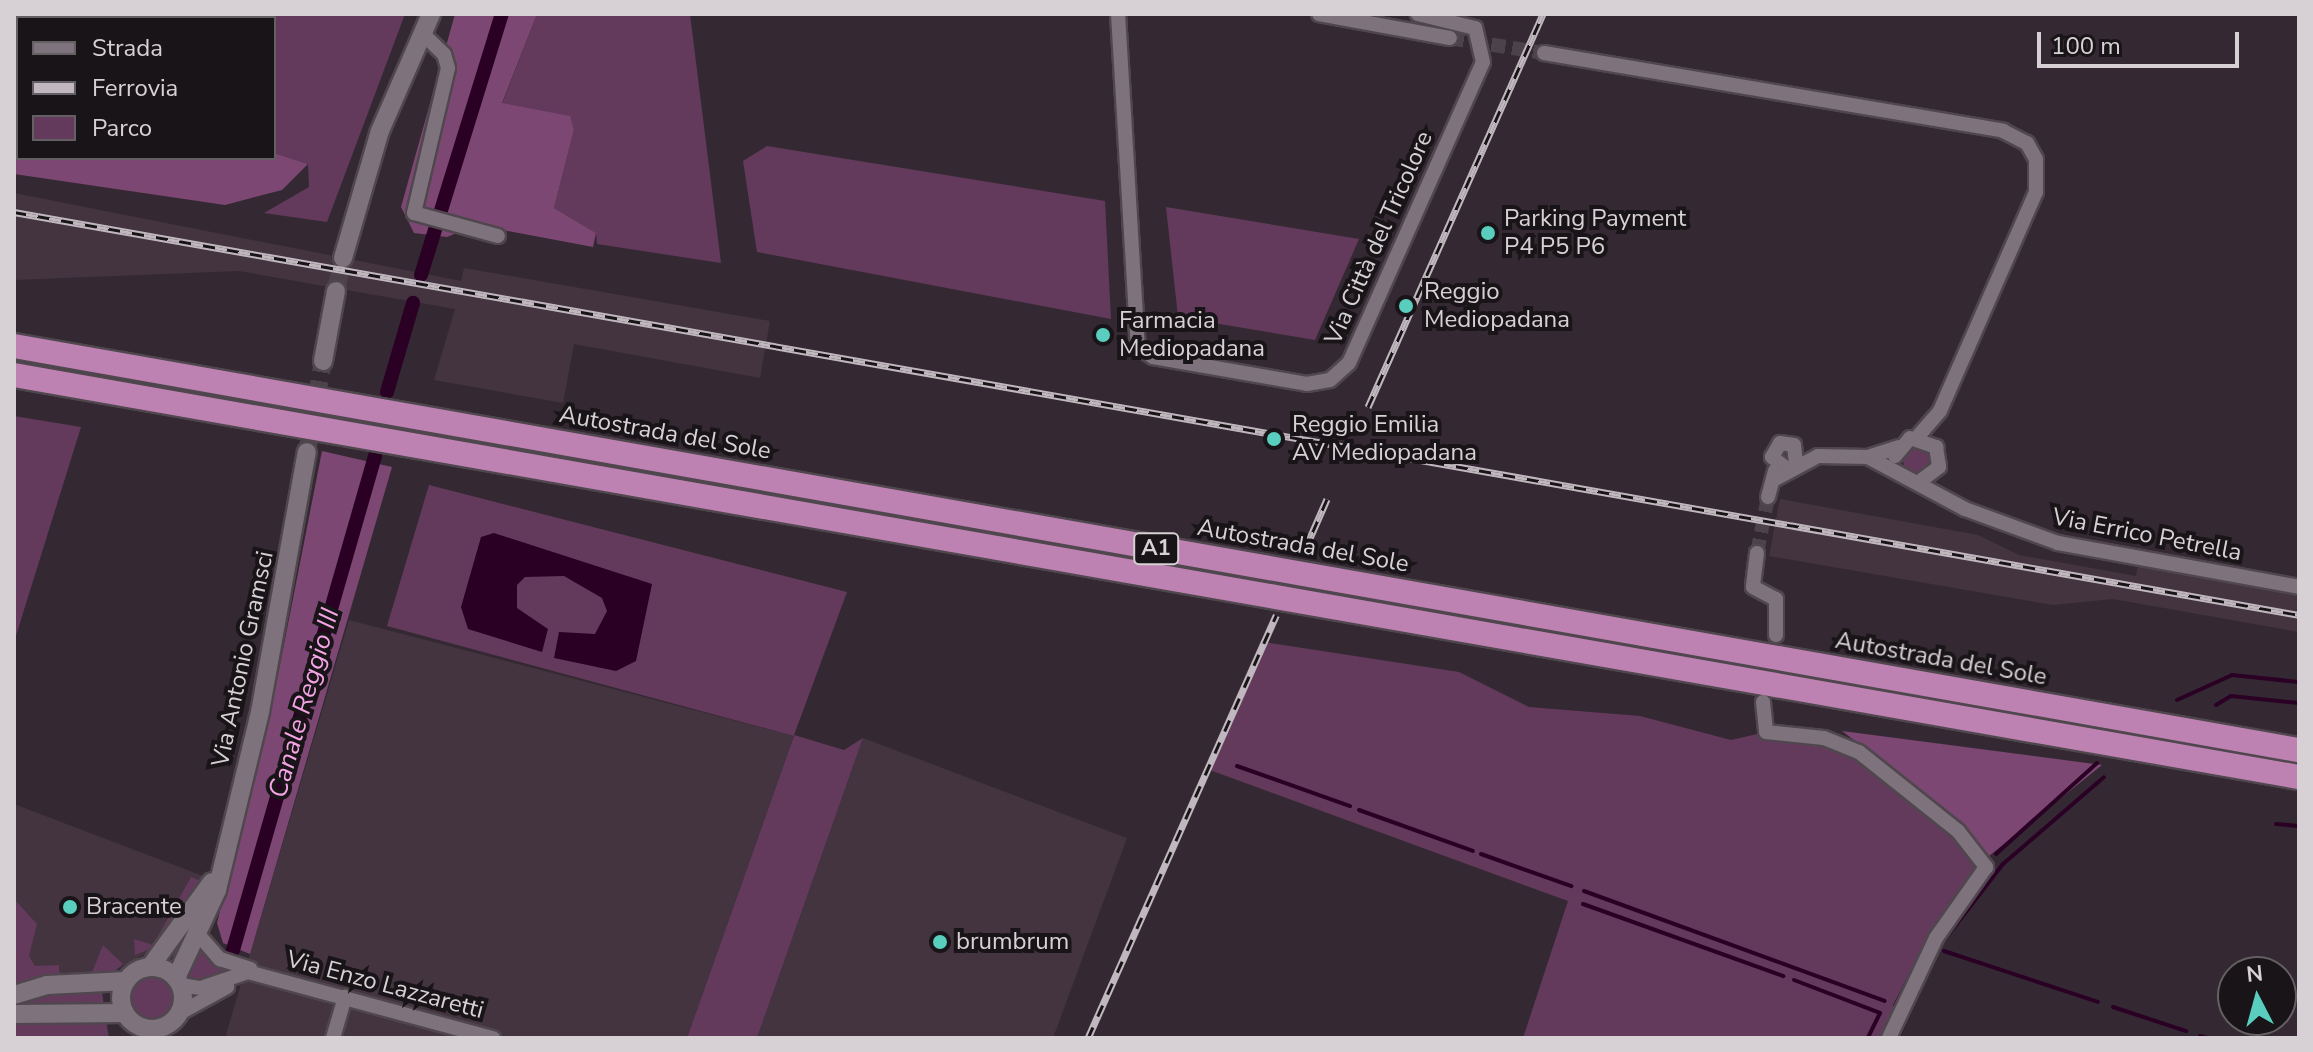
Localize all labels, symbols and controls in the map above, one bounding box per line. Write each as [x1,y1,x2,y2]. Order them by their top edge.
legend [16,16,276,160]
scale bar [2041,16,2243,66]
text: 100 m [2051,30,2121,62]
text: Strada [92,32,163,64]
text: Ferrovia [92,72,178,104]
text: Parco [92,112,152,144]
street label: Via Città del Tricolore [1319,127,1439,349]
place label: Parking Payment P4 P5 P6 [1504,205,1686,261]
marker: Parking Payment P4 P5 P6 [1479,224,1497,242]
place label: Reggio Mediopadana [1424,278,1570,334]
marker: Reggio Mediopadana [1395,295,1417,317]
place label: Farmacia Mediopadana [1119,307,1265,363]
marker: Farmacia Mediopadana [1094,326,1112,344]
street label: Autostrada del Sole [557,400,773,466]
place label: Reggio Emilia AV Mediopadana [1292,411,1477,467]
marker: Reggio Emilia AV Mediopadana [1263,428,1285,450]
street label: Via Errico Petrella [2050,503,2244,567]
street label: Autostrada del Sole [1195,513,1411,579]
road number: A1 [1132,531,1180,567]
street label: Via Antonio Gramsci [206,548,280,770]
water label: Canale Reggio III [262,604,346,802]
street label: Autostrada del Sole [1833,626,2049,692]
place label: Bracente [86,893,182,921]
marker: Bracente [61,898,79,916]
place label: brumbrum [956,928,1069,956]
marker: brumbrum [931,933,949,951]
street label: Via Enzo Lazzaretti [283,945,487,1025]
north arrow [2217,956,2297,1036]
text: N [2245,958,2264,990]

